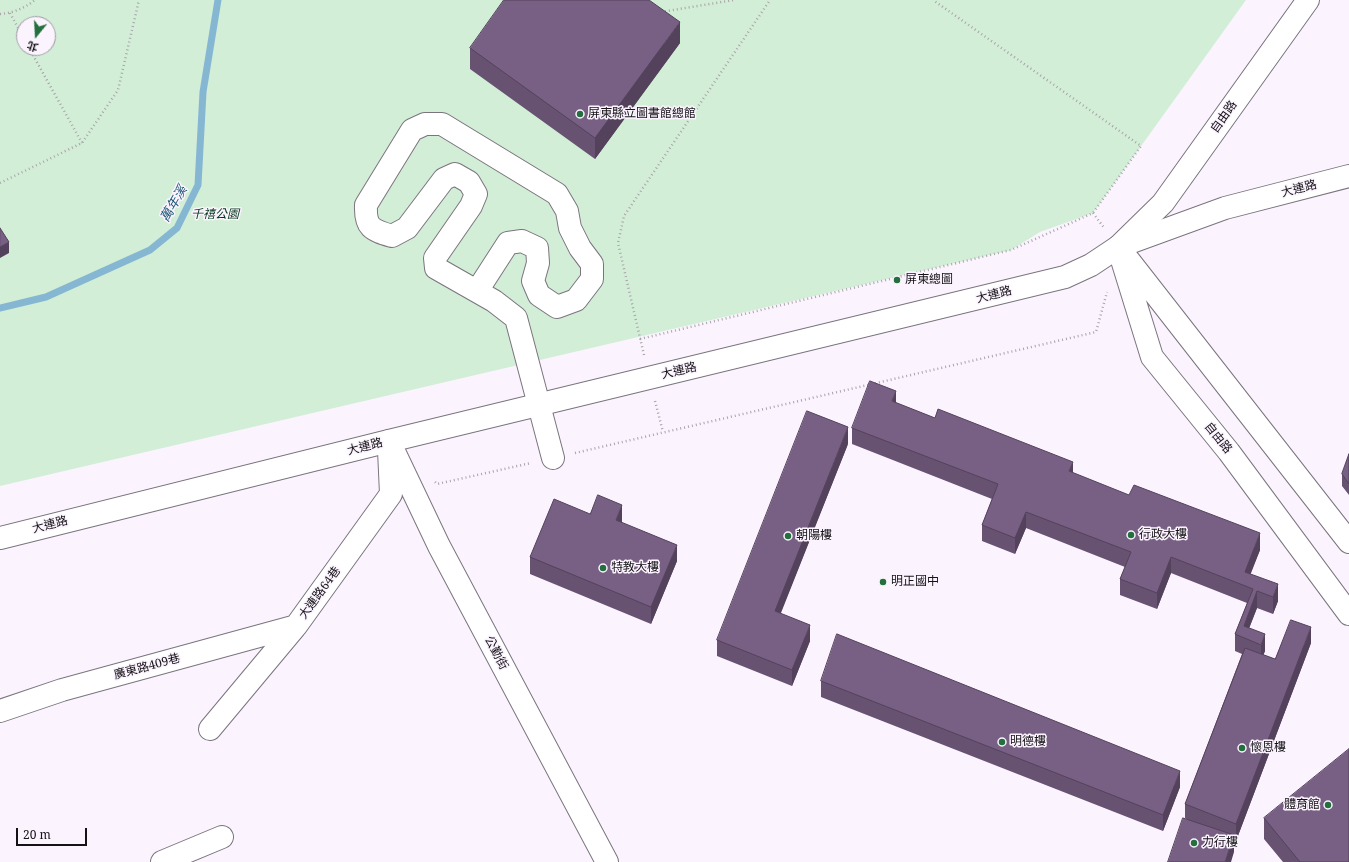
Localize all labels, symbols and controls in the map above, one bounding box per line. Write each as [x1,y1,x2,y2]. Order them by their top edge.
north arrow [16,16,56,56]
text: 北 [25,38,40,56]
street label: 自由路 [1208,98,1240,136]
place label: 屏東縣立圖書館總館 [588,107,696,121]
marker: 屏東縣立圖書館總館 [575,109,585,119]
street label: 大連路 [1280,178,1318,200]
water label: 萬年溪 [157,183,191,225]
park label: 千禧公園 [191,208,239,222]
place label: 屏東總圖 [905,273,953,287]
marker: 屏東總圖 [892,275,902,285]
street label: 大連路 [975,284,1013,306]
street label: 大連路 [660,360,698,382]
street label: 自由路 [1201,419,1235,457]
street label: 大連路 [346,436,384,458]
street label: 大連路 [31,514,69,536]
place label: 行政大樓 [1139,528,1187,542]
place label: 朝陽樓 [796,529,832,543]
marker: 行政大樓 [1126,530,1136,540]
marker: 朝陽樓 [783,531,793,541]
place label: 特教大樓 [611,561,659,575]
marker: 特教大樓 [598,563,608,573]
street label: 大連路64巷 [296,564,344,622]
place label: 明正國中 [891,575,939,589]
marker: 明正國中 [878,577,888,587]
street label: 公勤街 [481,634,511,672]
street label: 廣東路409巷 [112,651,182,683]
place label: 明德樓 [1010,735,1046,749]
marker: 明德樓 [997,737,1007,747]
place label: 懷恩樓 [1250,741,1286,755]
marker: 懷恩樓 [1237,743,1247,753]
place label: 體育館 [1284,798,1320,812]
marker: 體育館 [1323,800,1333,810]
scale bar [18,820,89,846]
text: 20 m [23,826,51,843]
place label: 力行樓 [1202,836,1238,850]
marker: 力行樓 [1189,838,1199,848]

